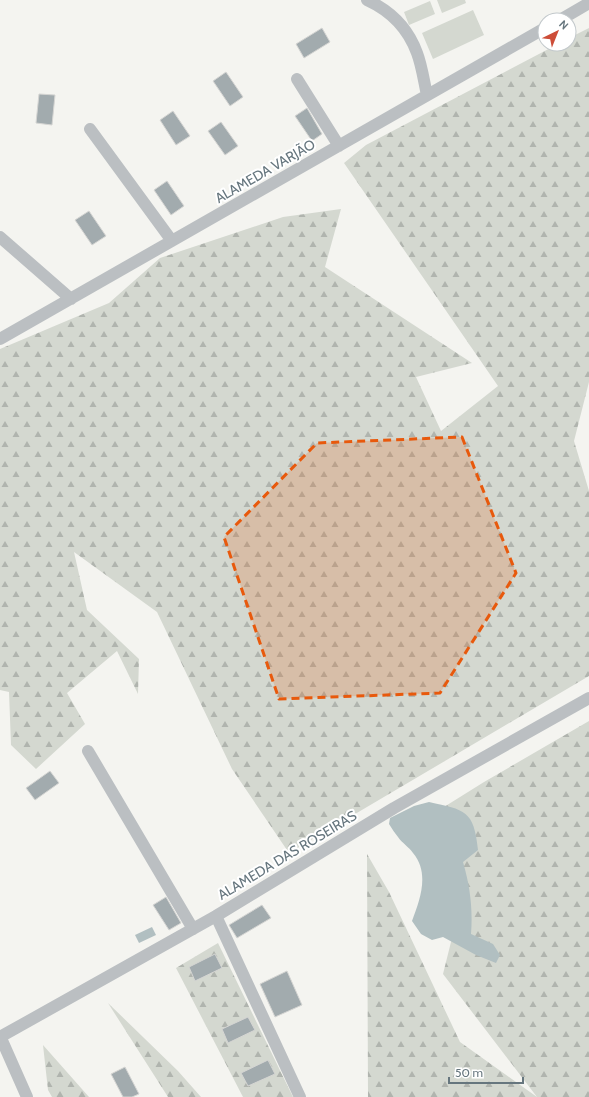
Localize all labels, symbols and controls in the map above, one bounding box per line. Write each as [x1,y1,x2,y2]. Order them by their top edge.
north arrow [537,12,577,52]
text: N [556,17,571,32]
street label: ALAMEDA VARJÃO [212,135,319,207]
street label: ALAMEDA DAS ROSEIRAS [214,806,360,904]
scale bar [449,1059,523,1085]
text: 50 m [455,1065,483,1080]

